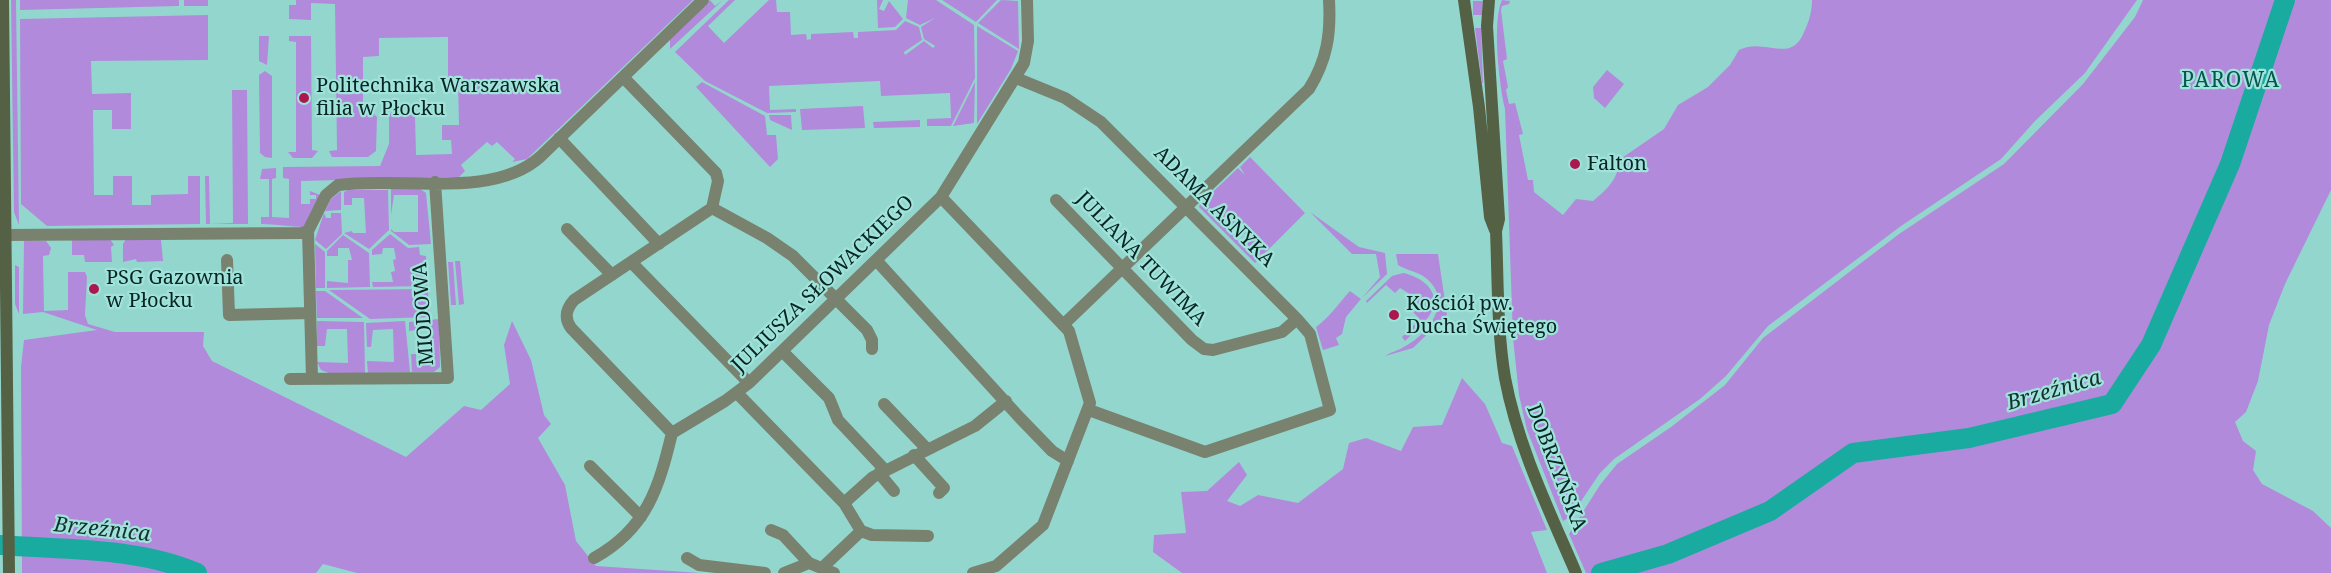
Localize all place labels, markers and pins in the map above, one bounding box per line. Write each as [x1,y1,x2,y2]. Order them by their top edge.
place label: Politechnika Warszawska filia w Płocku [316,74,560,121]
marker: Politechnika Warszawska filia w Płocku [297,91,311,105]
place label: Falton [1587,152,1647,176]
marker: Falton [1568,157,1582,171]
place label: PSG Gazownia w Płocku [106,266,244,313]
marker: PSG Gazownia w Płocku [87,282,101,296]
place label: Kościół pw. Ducha Świętego [1406,292,1557,339]
marker: Kościół pw. Ducha Świętego [1387,308,1401,322]

